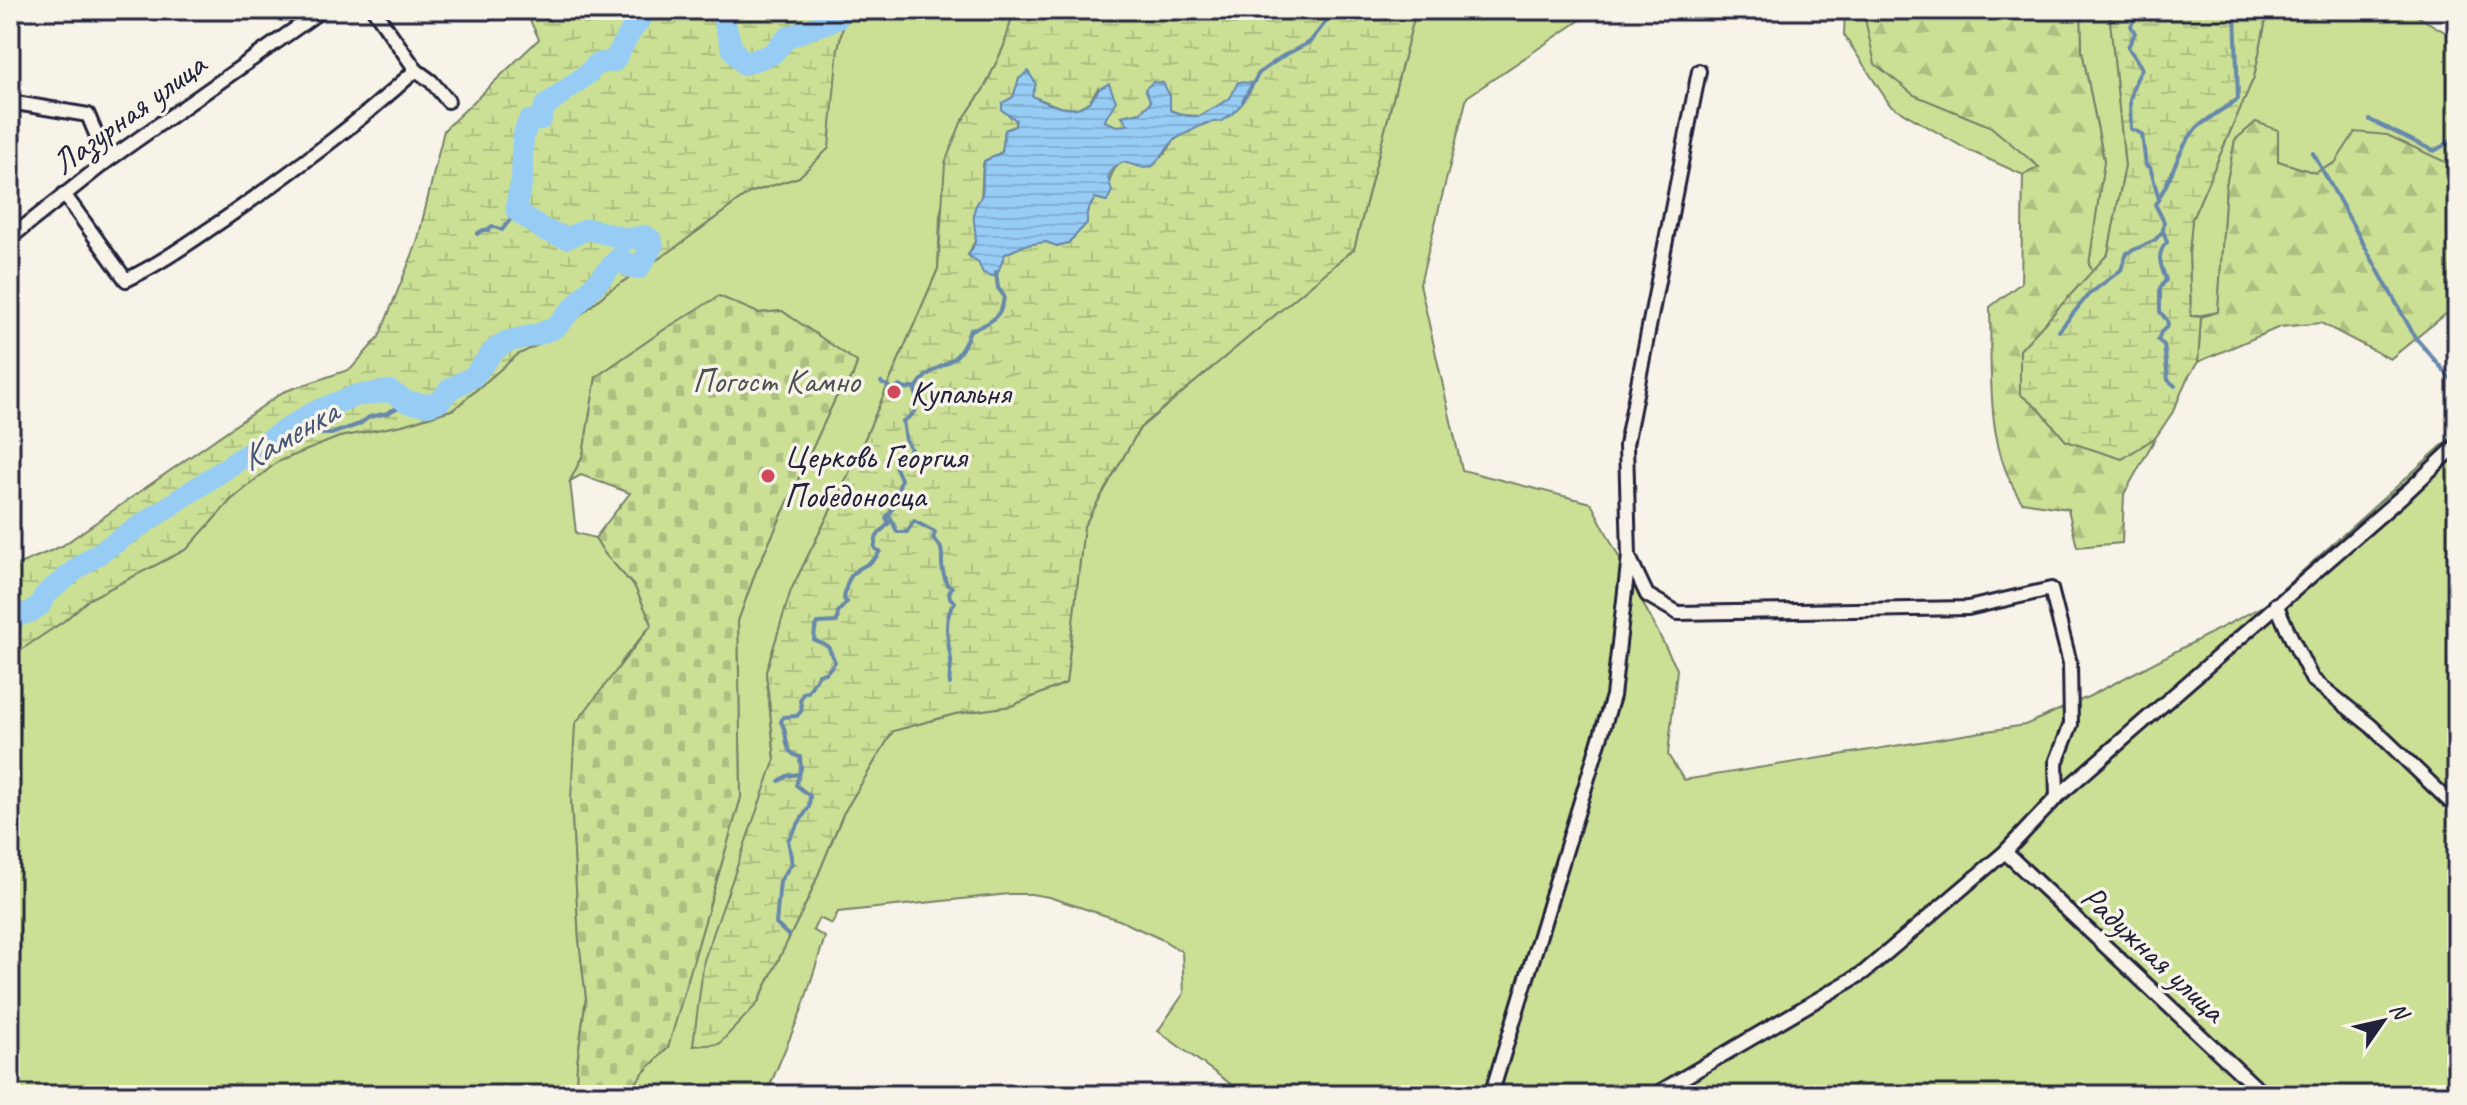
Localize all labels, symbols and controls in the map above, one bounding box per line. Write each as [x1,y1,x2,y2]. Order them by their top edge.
street label: Лазурная улица [43,42,216,184]
park label: Погост Камно [692,359,862,402]
place label: Купальня [910,371,1013,414]
marker: Купальня [885,383,903,401]
water label: Каменка [232,387,349,481]
place label: Церковь Георгия Победоносца [784,435,969,517]
marker: Церковь Георгия Победоносца [759,467,777,485]
street label: Радужная улица [2072,875,2237,1033]
north arrow [2343,981,2423,1061]
text: N [2383,997,2416,1027]

